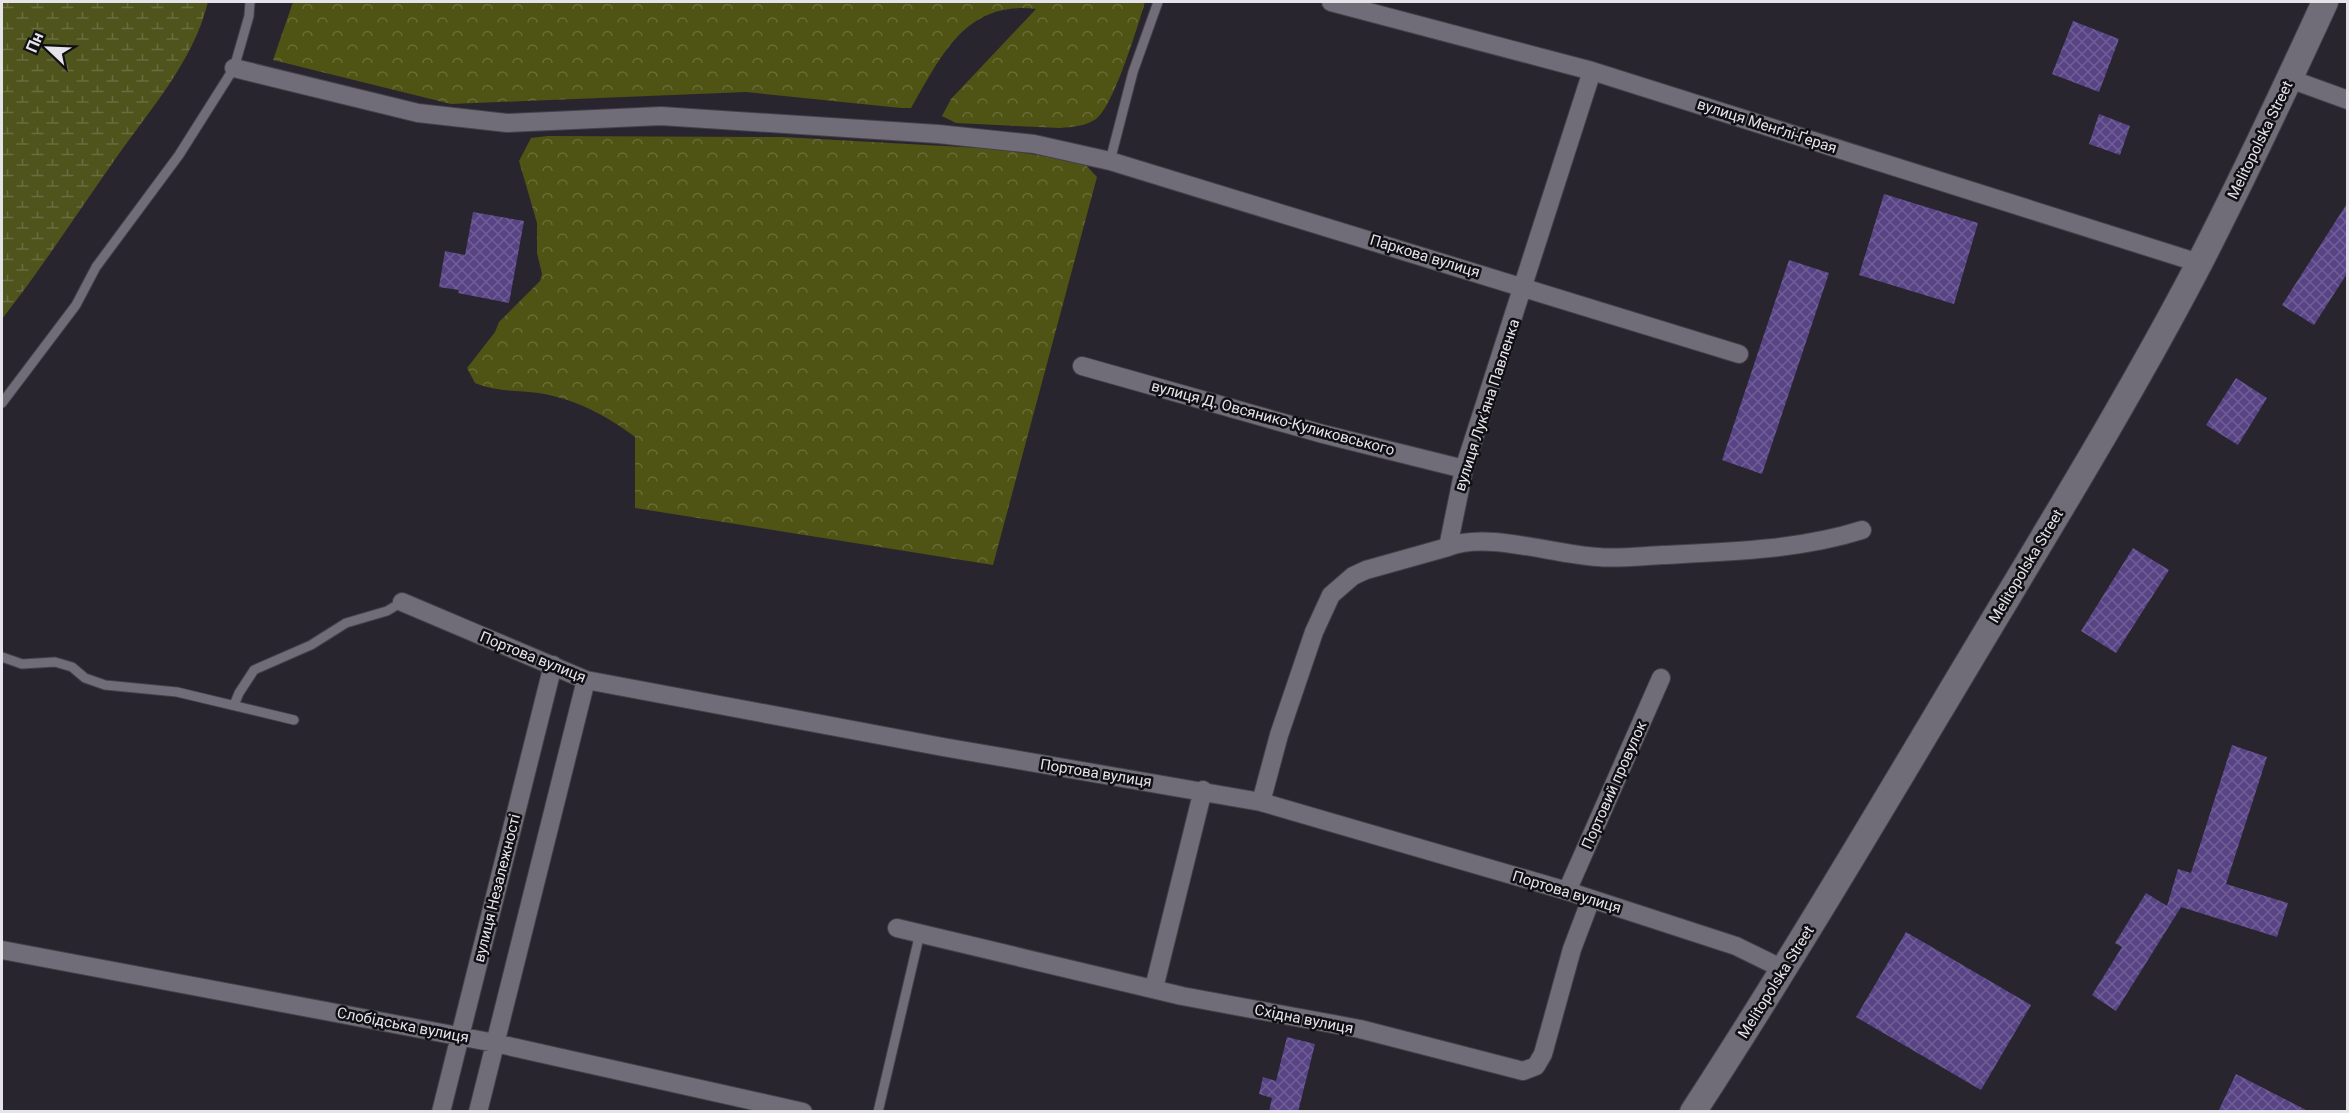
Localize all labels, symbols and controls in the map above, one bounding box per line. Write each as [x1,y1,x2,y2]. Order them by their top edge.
north arrow [18,18,78,78]
text: Пн [22,29,47,55]
street label: Melitopolska Street [2224,78,2296,202]
street label: вулиця Менґлі-Ґерая [1695,95,1839,157]
street label: Паркова вулиця [1368,231,1482,281]
street label: вулиця Лук'яна Павленка [1451,317,1523,493]
street label: вулиця Д. Овсянико-Куликовського [1149,377,1397,459]
street label: Melitopolska Street [1985,506,2067,626]
street label: Портова вулиця [477,628,589,686]
street label: Портовий провулок [1578,718,1650,852]
street label: Портова вулиця [1039,755,1153,791]
street label: вулиця Незалежності [470,812,524,964]
street label: Портова вулиця [1510,867,1624,917]
street label: Melitopolska Street [1734,922,1818,1042]
street label: Східна вулиця [1253,1001,1355,1037]
street label: Слобідська вулиця [336,1003,470,1047]

